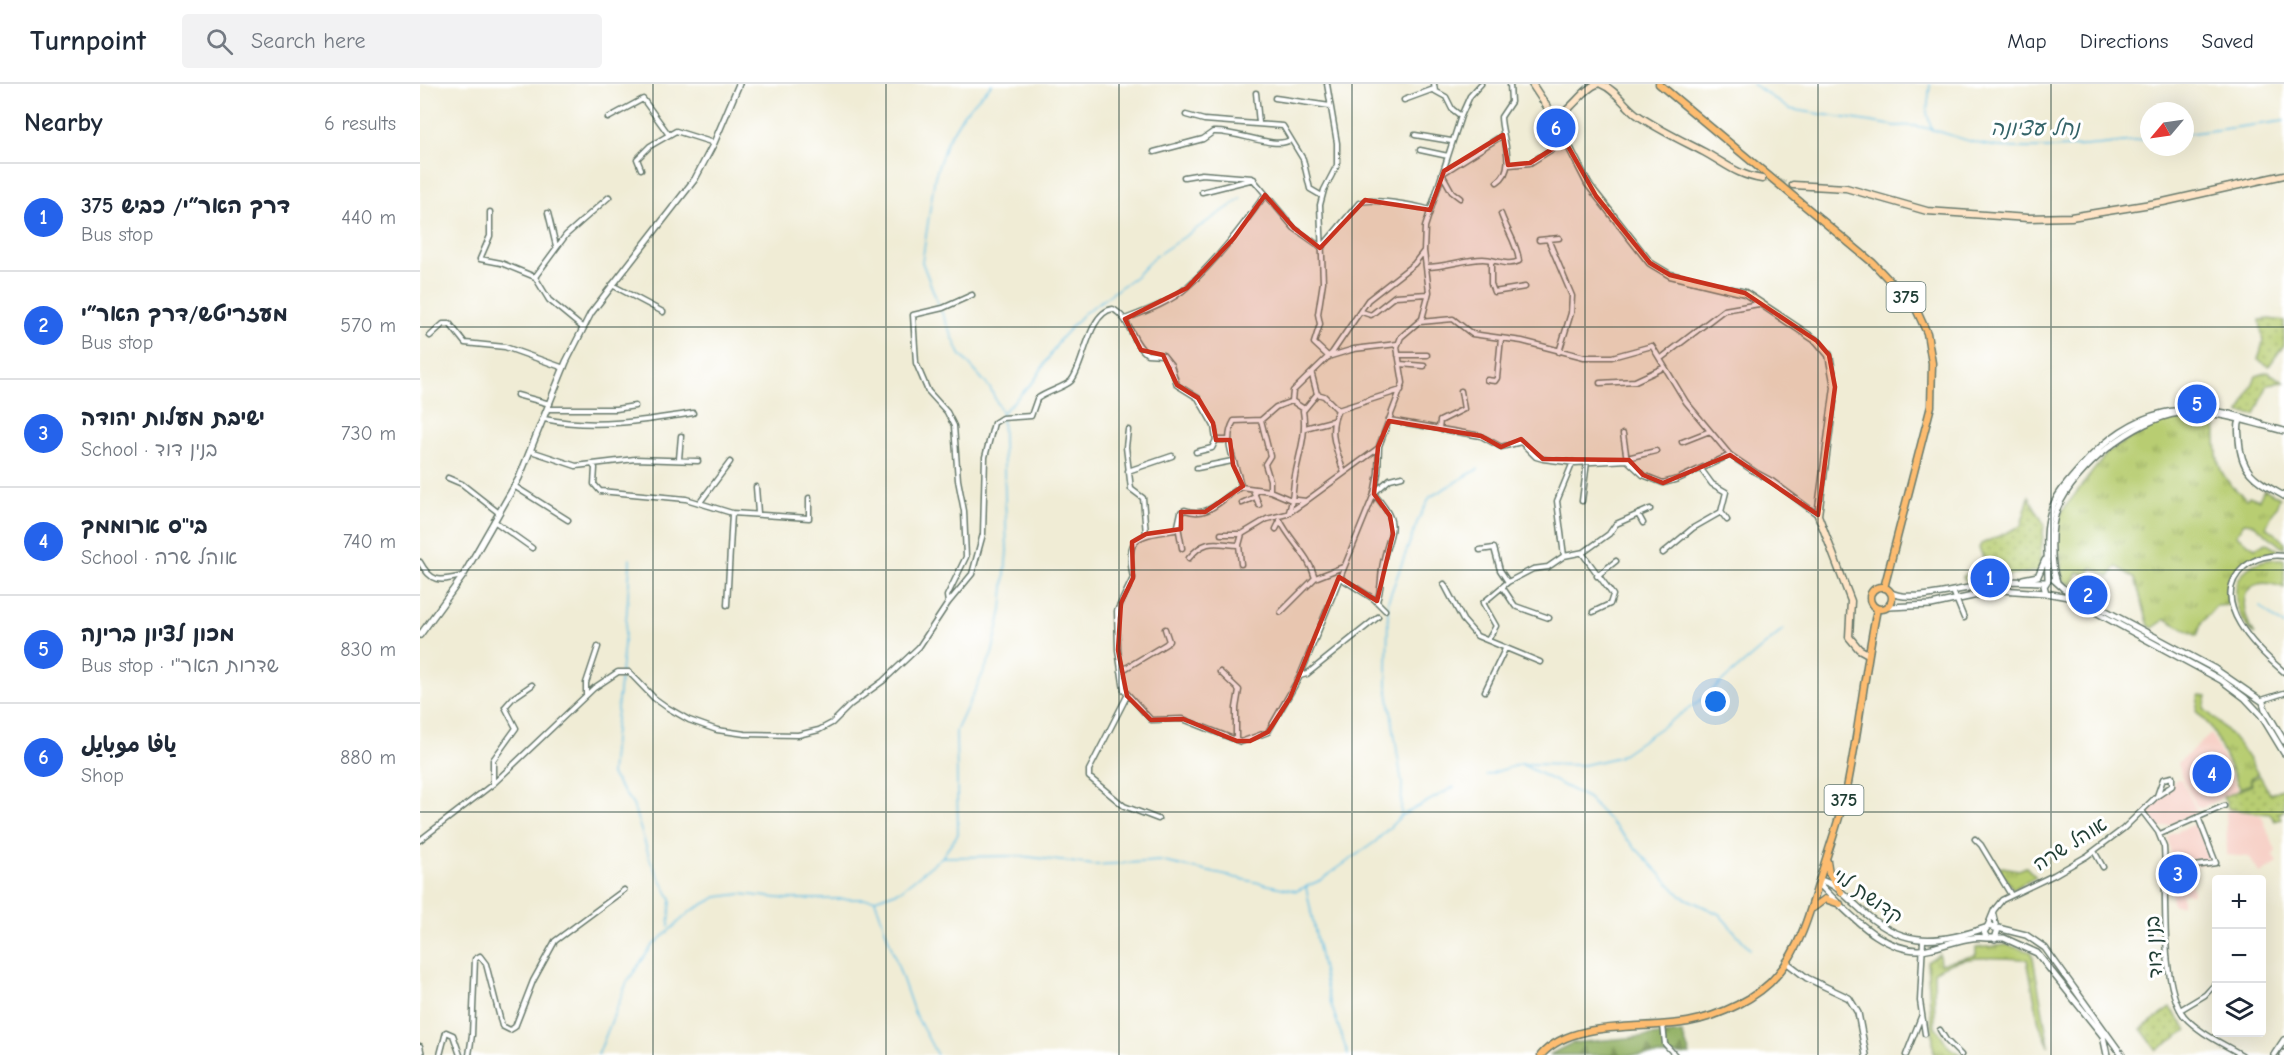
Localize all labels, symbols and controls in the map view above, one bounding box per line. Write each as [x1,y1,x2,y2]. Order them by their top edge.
search box [182,14,602,68]
text: Turnpoint [30,25,146,57]
icon: search [203,25,236,58]
text: Search here [251,28,365,54]
text: Map [2007,29,2047,53]
text: Directions [2080,29,2169,53]
text: Saved [2202,29,2254,53]
north arrow [2140,102,2194,156]
pin: 6 [1536,106,1576,150]
text: Nearby [24,108,103,138]
text: 6 results [324,112,396,135]
water label: נחל עציונה [1990,116,2081,140]
text: דרך האר״י/ כביש 375 [81,193,290,219]
text: 1 [40,206,47,229]
text: 440 m [341,206,396,229]
text: Bus stop [81,223,153,246]
road number: 375 [1886,282,1926,312]
text: מעזריטש/דרך האר״י [81,301,288,327]
text: 2 [39,314,48,337]
text: 570 m [340,314,396,337]
text: Bus stop [81,331,153,354]
pin: 5 [2178,382,2216,426]
text: ישיבת מעלות יהודה [81,405,265,431]
text: 3 [39,422,48,445]
text: 730 m [341,422,396,445]
text: School · בנין דוד [81,438,218,461]
text: בי"ס ארוממך [81,513,208,539]
text: 4 [39,530,48,553]
text: 740 m [343,530,396,553]
text: School · אוהל שרה [81,546,238,569]
pin: 1 [1970,556,2010,600]
pin: 2 [2068,572,2108,618]
text: מכון לציון ברינה [81,621,234,647]
text: 5 [38,638,49,661]
text: 830 m [340,638,396,661]
text: Bus stop · שדרות האר"י [81,654,279,677]
your location [1701,687,1730,716]
text: يافا موبايل [81,732,176,758]
text: 6 [38,746,49,769]
text: 880 m [340,746,396,769]
pin: 4 [2192,752,2232,796]
text: Shop [81,764,124,787]
road number: 375 [1824,785,1864,815]
street label: אוהל שרה [2029,812,2111,876]
pin: 3 [2158,852,2198,896]
street label: קדושת לוי [1828,864,1907,929]
map controls [2212,875,2266,1037]
button: + [2212,875,2266,929]
street label: בנין דוד [2141,915,2167,979]
button: − [2212,929,2266,983]
button: layers [2212,983,2266,1037]

